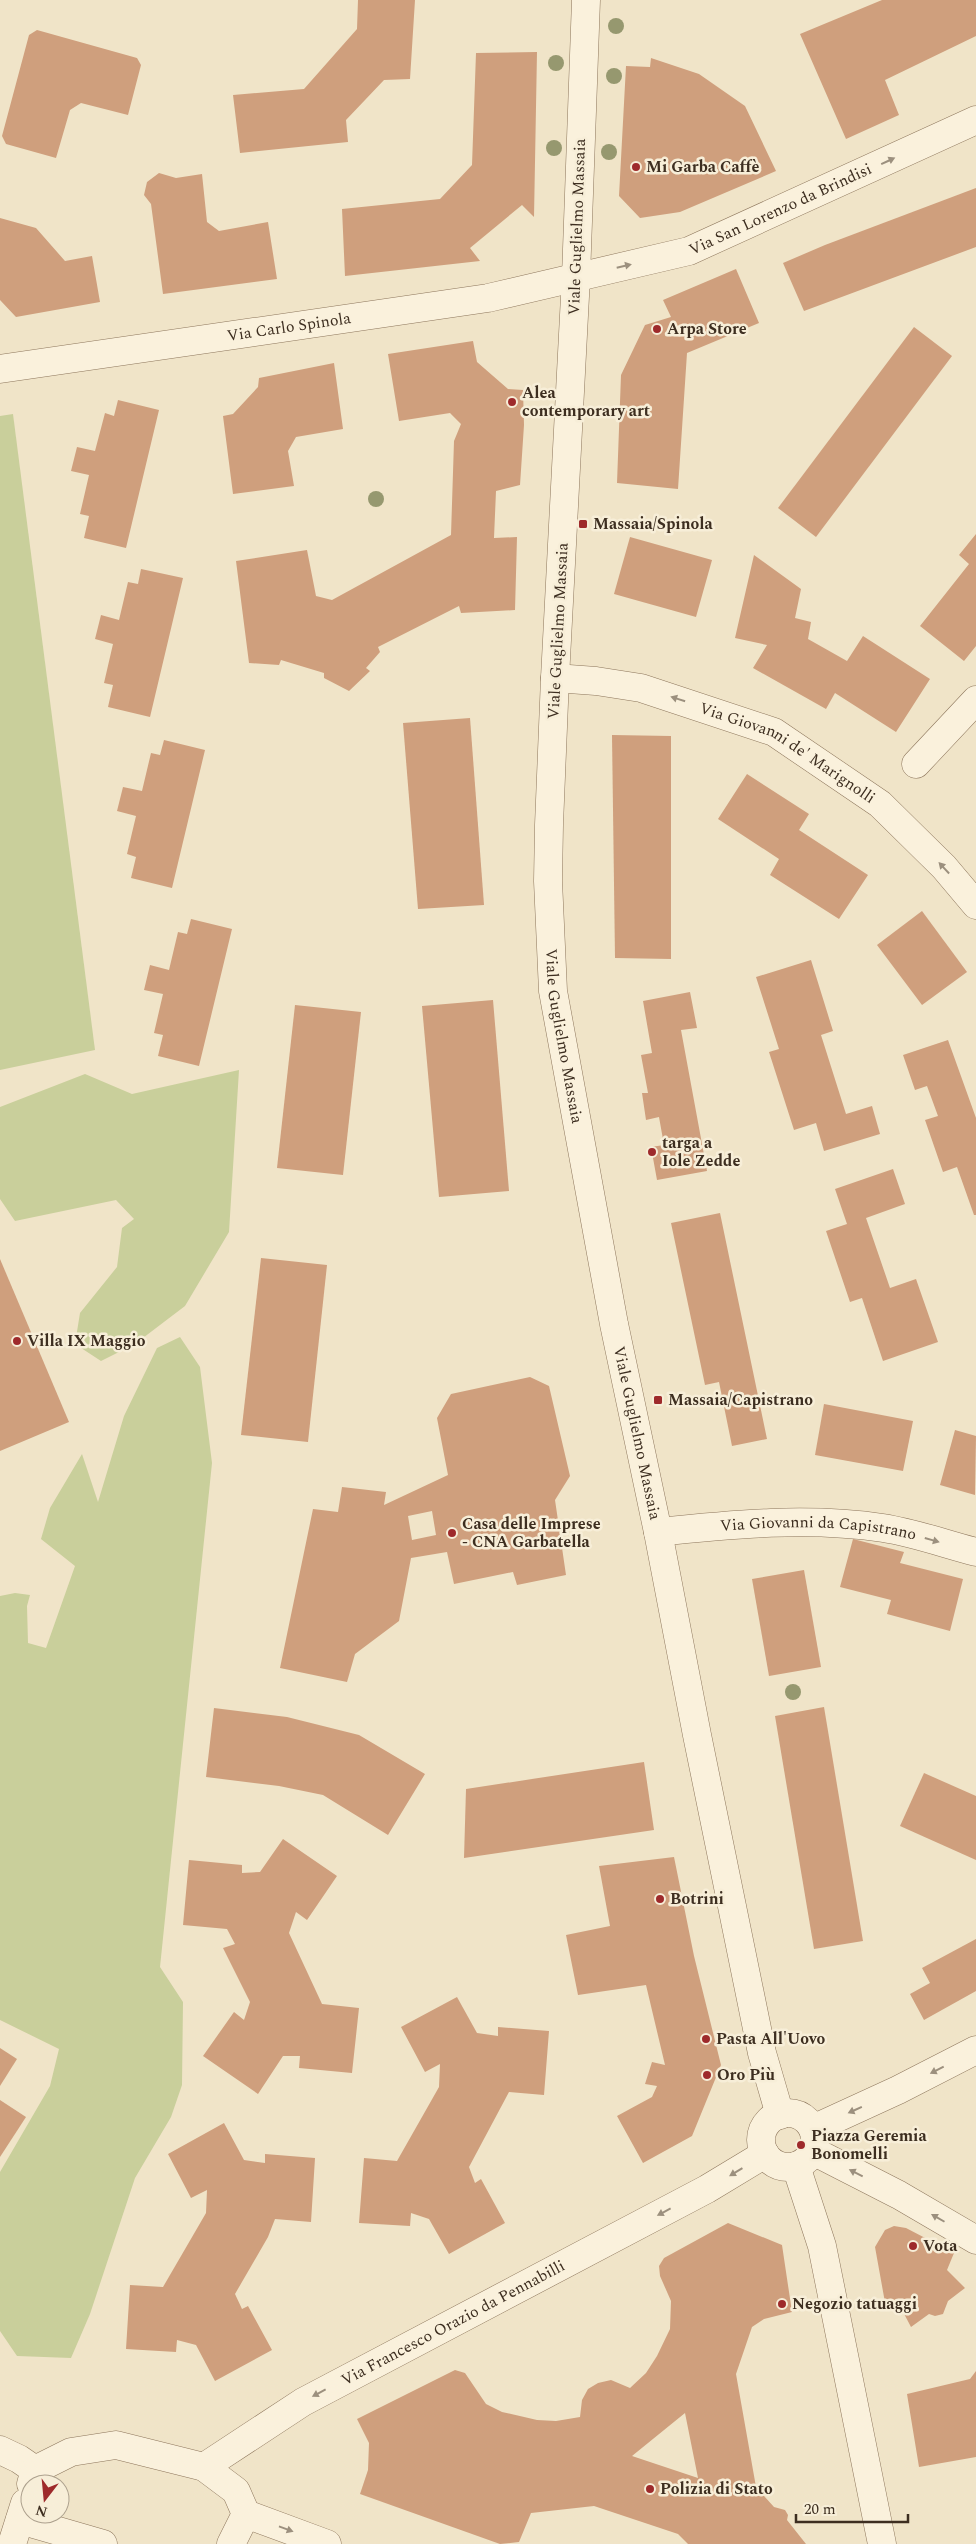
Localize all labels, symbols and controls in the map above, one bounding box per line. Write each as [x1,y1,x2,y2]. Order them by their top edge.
street label: Viale Guglielmo Massaia [562,138,592,316]
place label: Mi Garba Caffè [646,155,759,179]
one-way arrow [881,156,895,164]
street label: Via San Lorenzo da Brindisi [685,157,876,262]
marker: Mi Garba Caffè [630,161,642,173]
one-way arrow [616,261,632,269]
street label: Via Carlo Spinola [225,306,353,348]
place label: Arpa Store [667,317,747,341]
marker: Arpa Store [651,323,663,335]
place label: Alea contemporary art [522,381,650,423]
marker: Alea contemporary art [506,396,518,408]
place label: Massaia/Spinola [593,512,714,536]
marker: Massaia/Spinola [577,518,589,530]
street label: Viale Guglielmo Massaia [541,542,575,720]
one-way arrow [670,695,685,703]
street label: Via Giovanni de' Marignolli [696,696,880,810]
one-way arrow [938,862,950,874]
street label: Viale Guglielmo Massaia [539,948,589,1126]
place label: targa a Iole Zedde [662,1131,740,1173]
marker: targa a Iole Zedde [646,1146,658,1158]
place label: Villa IX Maggio [27,1329,146,1353]
marker: Villa IX Maggio [11,1335,23,1347]
street label: Viale Guglielmo Massaia [607,1344,667,1522]
place label: Massaia/Capistrano [668,1388,813,1412]
marker: Massaia/Capistrano [652,1394,664,1406]
street label: Via Giovanni da Capistrano [719,1510,919,1547]
place label: Casa delle Imprese - CNA Garbatella [462,1512,601,1554]
marker: Casa delle Imprese - CNA Garbatella [446,1527,458,1539]
one-way arrow [925,1536,940,1544]
place label: Botrini [670,1887,724,1911]
marker: Botrini [654,1893,666,1905]
place label: Pasta All'Uovo [716,2027,826,2051]
marker: Pasta All'Uovo [700,2033,712,2045]
place label: Oro Più [717,2063,775,2087]
one-way arrow [930,2066,944,2074]
marker: Oro Più [701,2069,713,2081]
one-way arrow [848,2106,862,2114]
place label: Piazza Geremia Bonomelli [811,2124,927,2166]
marker: Piazza Geremia Bonomelli [795,2139,807,2151]
one-way arrow [730,2167,743,2176]
one-way arrow [849,2169,863,2177]
one-way arrow [657,2208,671,2216]
one-way arrow [931,2213,944,2222]
place label: Vota [923,2234,958,2258]
marker: Vota [907,2240,919,2252]
street label: Via Francesco Orazio da Pennabilli [337,2254,569,2392]
place label: Negozio tatuaggi [792,2292,917,2316]
marker: Negozio tatuaggi [776,2298,788,2310]
one-way arrow [312,2389,326,2397]
north arrow [20,2474,70,2524]
place label: Polizia di Stato [660,2477,773,2501]
marker: Polizia di Stato [644,2483,656,2495]
scale bar [796,2492,908,2524]
text: 20 m [804,2498,836,2521]
text: N [33,2499,50,2523]
one-way arrow [279,2525,294,2533]

